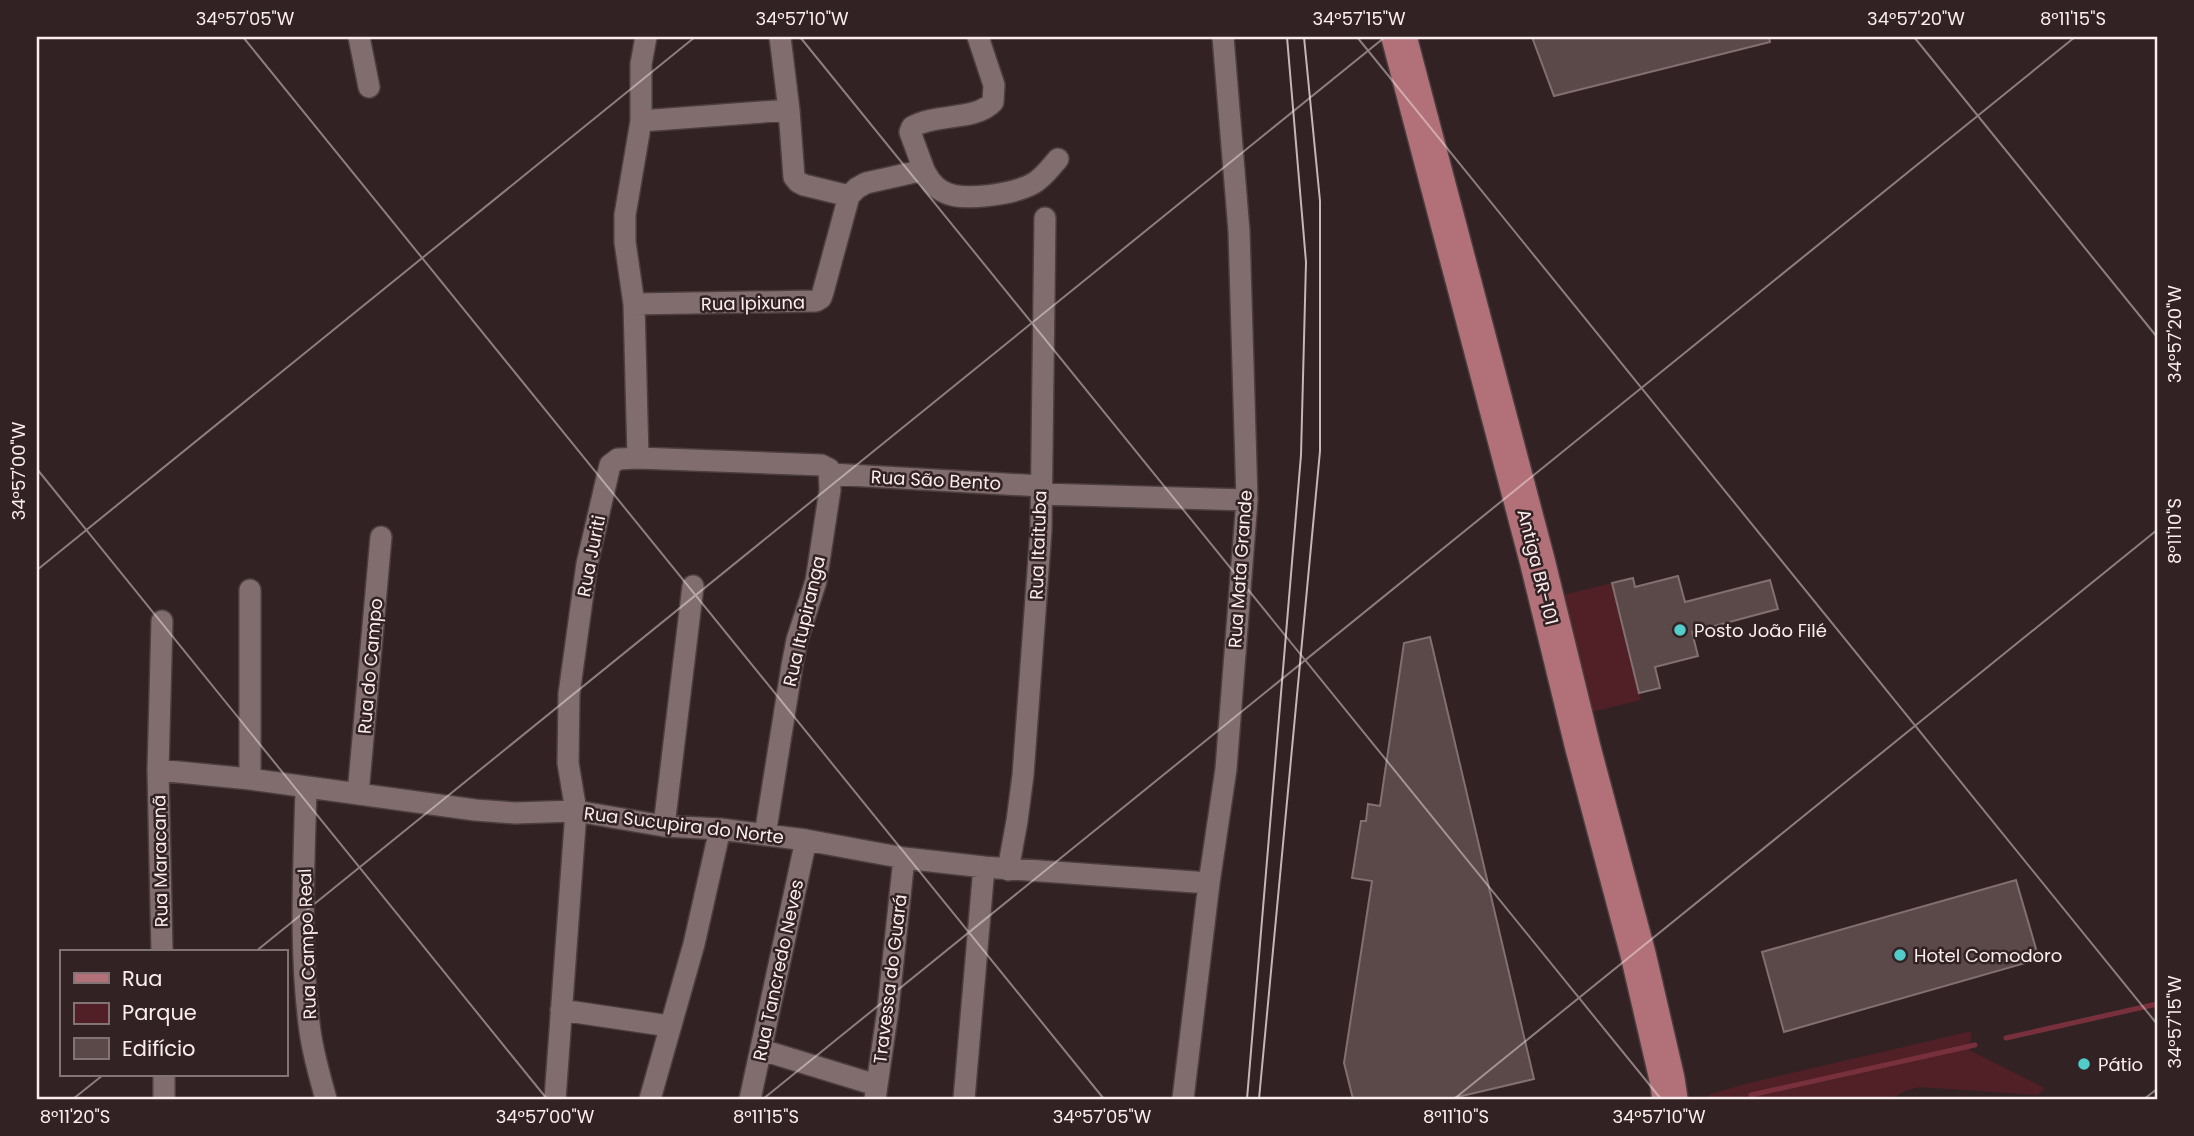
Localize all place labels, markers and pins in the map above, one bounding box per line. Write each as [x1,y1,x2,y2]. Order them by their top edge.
place label: Posto João Filé [1694,618,1827,643]
marker: Posto João Filé [1672,622,1688,638]
place label: Hotel Comodoro [1914,943,2062,968]
marker: Hotel Comodoro [1892,947,1908,963]
place label: Pátio [2098,1052,2143,1077]
marker: Pátio [2076,1056,2092,1072]

